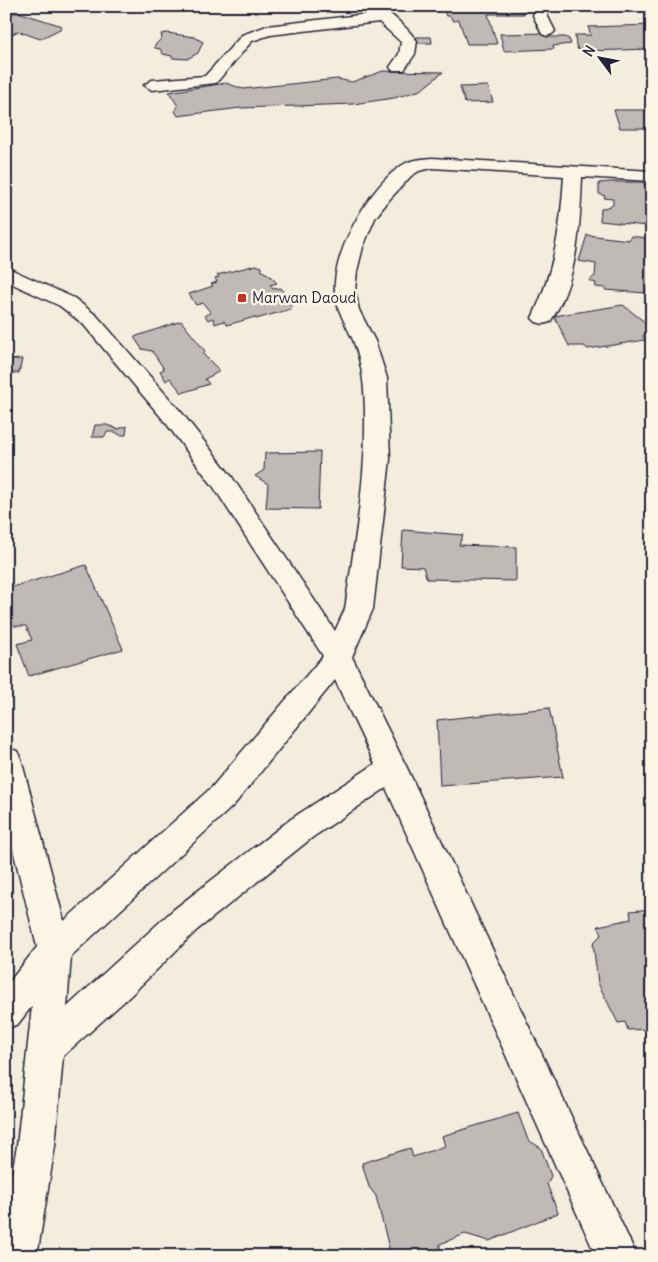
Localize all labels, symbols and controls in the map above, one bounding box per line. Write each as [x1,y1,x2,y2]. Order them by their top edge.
north arrow [576,32,626,82]
text: N [579,42,599,60]
place label: Marwan Daoud [252,288,357,307]
marker: Marwan Daoud [236,292,248,304]

